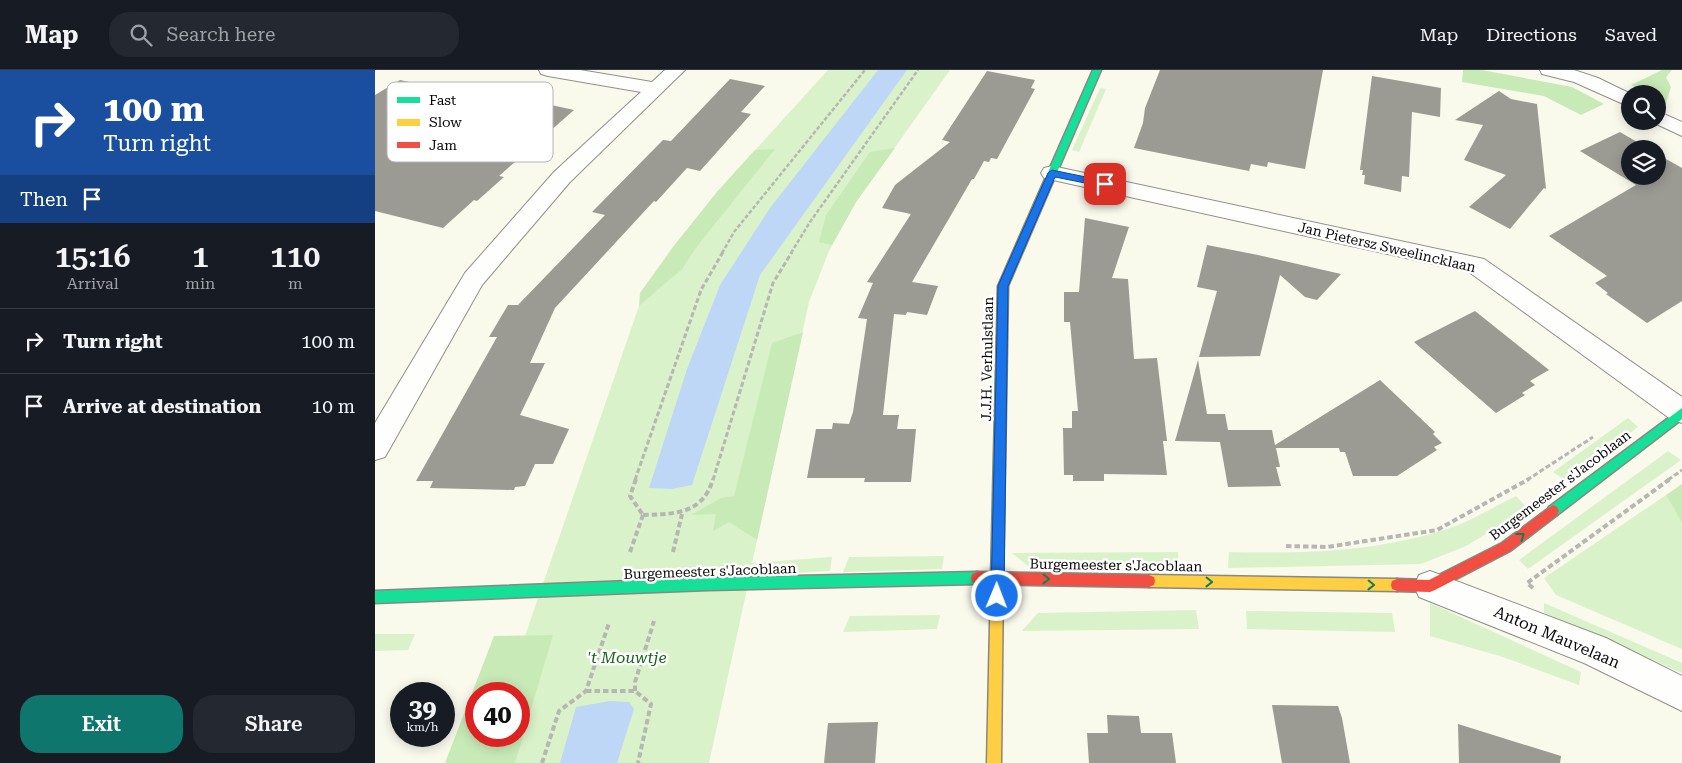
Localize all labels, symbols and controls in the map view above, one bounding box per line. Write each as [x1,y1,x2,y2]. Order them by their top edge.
search box [109,12,459,57]
text: Map [25,21,79,49]
icon: search [127,21,155,49]
text: Search here [167,23,275,46]
text: Map [1420,24,1458,45]
text: Directions [1486,24,1577,45]
text: Saved [1605,24,1657,45]
legend [387,82,553,162]
map controls [1621,85,1666,185]
button: search [1621,85,1666,130]
text: 100 m [103,89,204,130]
icon: right [20,90,85,155]
text: Fast [429,92,456,108]
text: Slow [429,114,462,130]
text: Turn right [103,131,211,156]
text: Jam [429,137,457,153]
button: layers [1621,140,1666,185]
pin [1084,163,1126,205]
icon: arrive [1091,170,1119,198]
icon: arrive [78,185,106,213]
text: Then [20,188,68,211]
street label: Jan Pietersz Sweelincklaan [1297,219,1477,275]
text: 15:16 [55,239,131,274]
text: 1 [192,239,209,274]
text: 110 [270,239,320,274]
text: Arrival [67,274,119,293]
text: min [185,274,215,293]
text: m [288,274,302,293]
street label: J.J.H. Verhulstlaan [978,297,996,421]
icon: right [20,327,48,355]
text: Turn right [63,330,163,353]
text: 100 m [301,330,355,353]
icon: arrive [20,392,48,420]
text: Arrive at destination [63,395,261,418]
text: 10 m [312,395,355,418]
street label: Burgemeester s'Jacoblaan [1486,427,1634,543]
one-way arrow [1515,533,1524,541]
street label: Burgemeester s'Jacoblaan [1029,555,1203,575]
street label: Burgemeester s'Jacoblaan [623,560,797,582]
position arrow [970,569,1022,621]
one-way arrow [1043,574,1051,584]
one-way arrow [1206,577,1213,587]
one-way arrow [1368,580,1376,590]
street label: Anton Mauvelaan [1491,602,1623,672]
park label: 't Mouwtje [587,648,667,667]
speed limit sign: 40 [465,682,530,747]
text: 39 [408,694,437,723]
button: Exit [20,695,183,753]
button: Share [193,695,355,753]
text: km/h [406,720,439,734]

